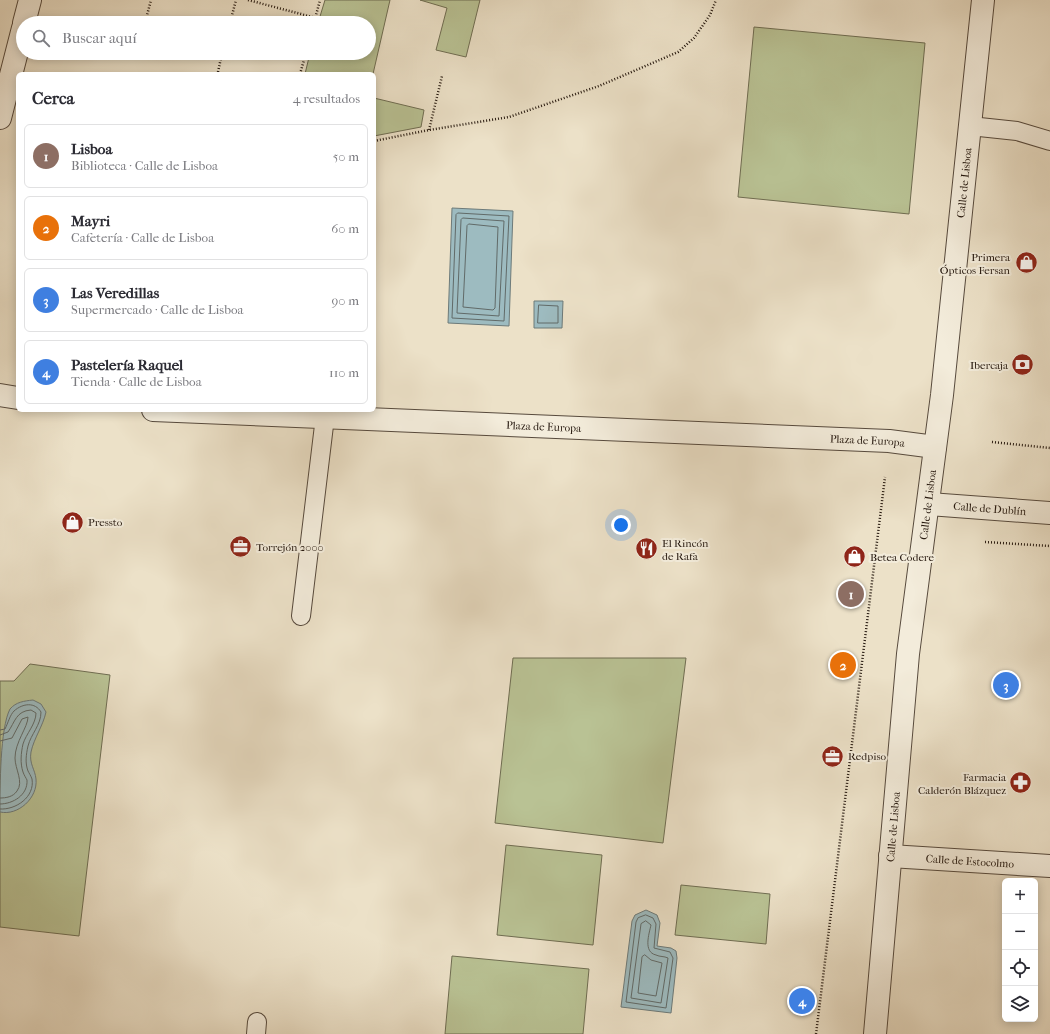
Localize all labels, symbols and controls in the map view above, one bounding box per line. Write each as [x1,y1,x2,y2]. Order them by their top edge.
search box [16,16,376,60]
icon: search [30,27,52,49]
text: Buscar aquí [62,29,137,47]
text: Cerca [32,88,74,108]
text: 4 resultados [293,91,360,106]
text: Lisboa [71,140,112,158]
street label: Calle de Lisboa [954,146,974,219]
text: 1 [44,149,48,164]
text: 50 m [333,149,359,164]
text: Biblioteca · Calle de Lisboa [71,158,218,173]
text: Mayri [71,212,110,230]
text: 2 [43,221,49,236]
text: 60 m [331,221,359,236]
text: Cafetería · Calle de Lisboa [71,230,214,245]
shop icon: Primera Ópticos Fersan [1013,250,1039,276]
place label: Primera Ópticos Fersan [940,251,1011,277]
text: Las Veredillas [71,284,159,302]
text: 3 [43,293,49,308]
text: 90 m [331,293,359,308]
text: Supermercado · Calle de Lisboa [71,302,244,317]
bank icon: Ibercaja [1010,352,1036,378]
text: Pastelería Raquel [71,356,183,374]
place label: Ibercaja [970,359,1009,372]
text: 4 [42,365,50,380]
text: 110 m [329,365,359,380]
text: Tienda · Calle de Lisboa [71,374,202,389]
street label: Plaza de Europa [506,418,582,435]
street label: Plaza de Europa [830,432,907,450]
street label: Calle de Lisboa [917,468,939,541]
street label: Calle de Dublín [953,499,1027,518]
shop icon: Pressto [60,509,86,535]
your location [611,515,631,535]
place label: Pressto [88,516,123,529]
office icon: Torrejón 2000 [228,534,254,560]
restaurant icon: El Rincón de Rafa [633,536,659,562]
place label: El Rincón de Rafa [662,537,709,563]
place label: Torrejón 2000 [256,541,324,554]
shop icon: Betea Codere [842,544,868,570]
place label: Betea Codere [870,551,934,564]
pin: 1 [838,579,864,609]
pin: 2 [830,650,856,680]
pin: 3 [993,670,1019,700]
office icon: Redpiso [820,743,846,769]
place label: Redpiso [848,750,886,763]
pharmacy icon: Farmacia Calderón Blázquez [1008,770,1034,796]
place label: Farmacia Calderón Blázquez [918,771,1007,797]
street label: Calle de Lisboa [883,790,903,862]
street label: Calle de Estocolmo [925,852,1015,870]
map controls [1002,878,1038,1022]
button: + [1002,878,1038,914]
button: − [1002,914,1038,950]
button: locate [1002,950,1038,986]
pin: 4 [789,986,815,1016]
button: layers [1002,986,1038,1022]

